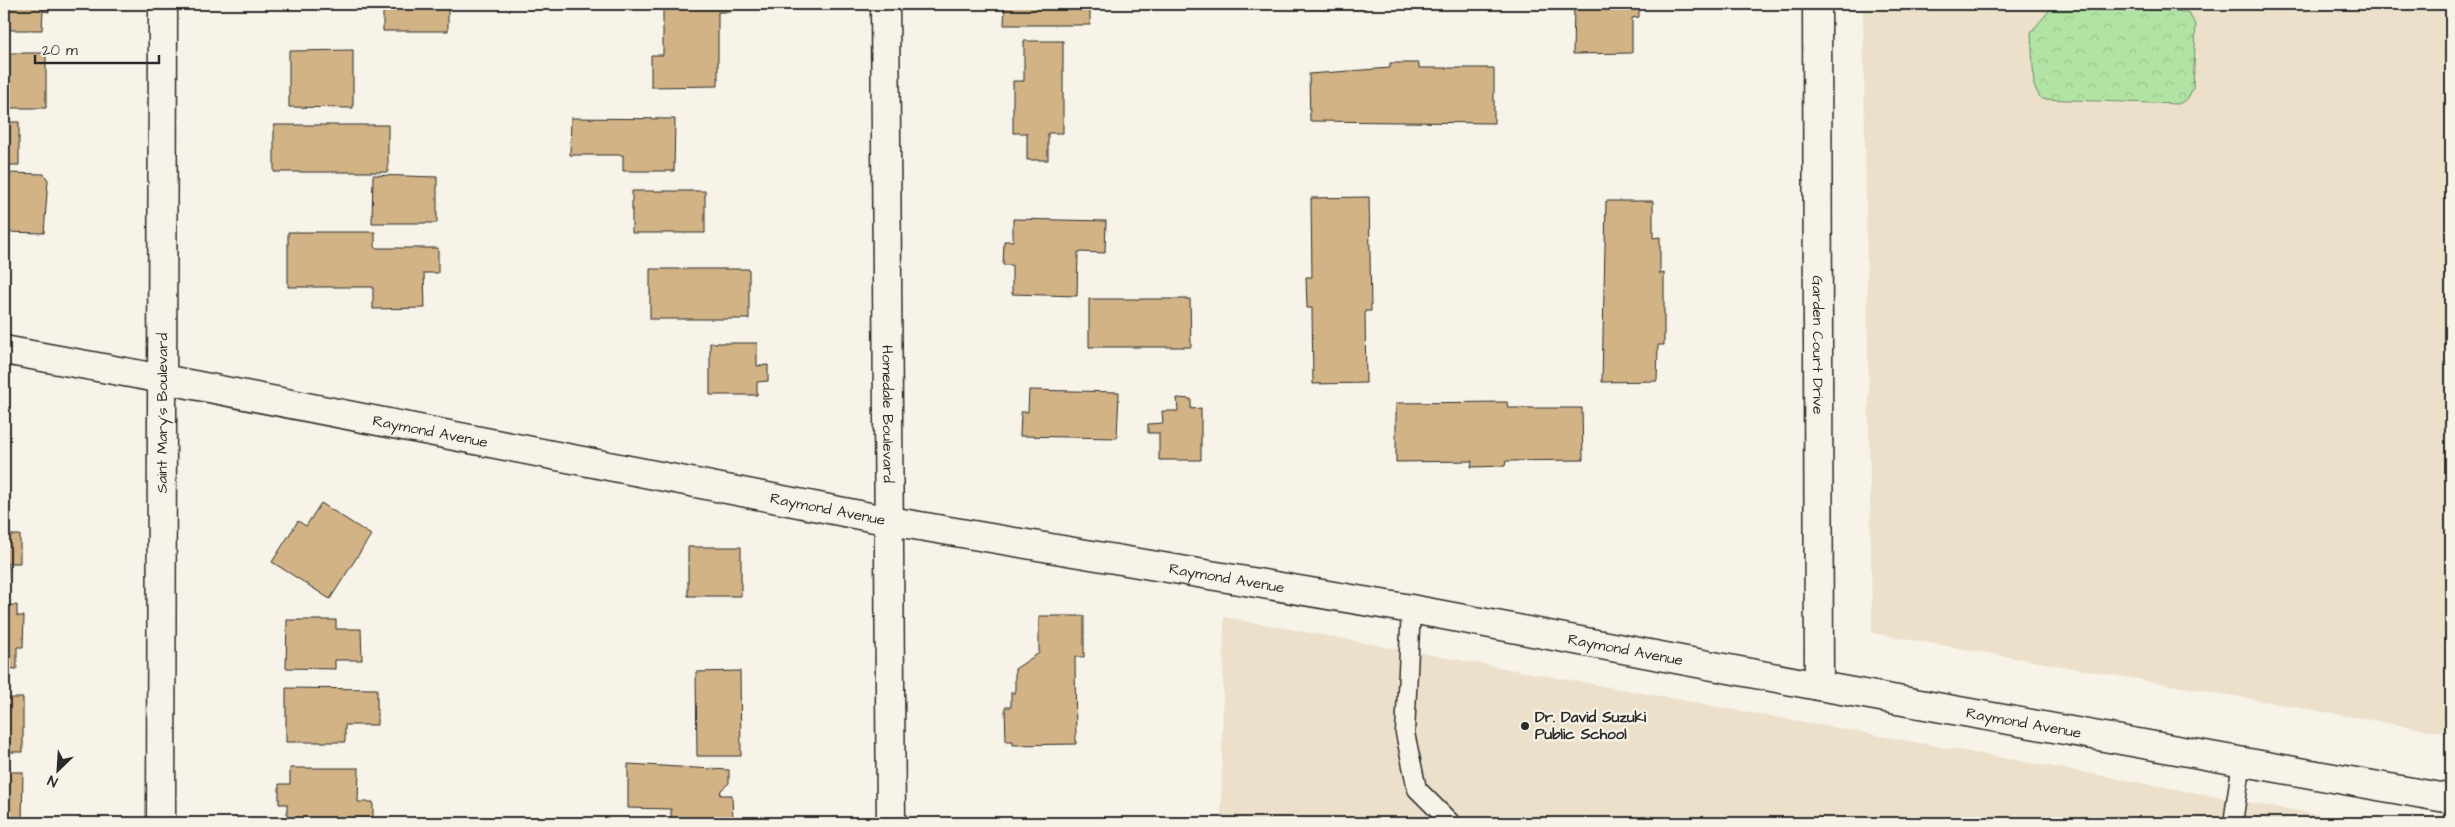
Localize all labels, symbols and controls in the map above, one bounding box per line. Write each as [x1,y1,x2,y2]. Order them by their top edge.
scale bar [35,32,159,64]
text: 20 m [42,40,78,61]
street label: Garden Court Drive [1807,276,1829,414]
street label: Saint Mary's Boulevard [151,333,173,493]
street label: Homedale Boulevard [877,345,899,483]
street label: Raymond Avenue [371,410,490,453]
street label: Raymond Avenue [769,487,887,530]
street label: Raymond Avenue [1168,558,1286,598]
street label: Raymond Avenue [1566,628,1685,671]
street label: Raymond Avenue [1965,702,2083,743]
place label: Dr. David Suzuki Public School [1535,707,1647,745]
marker: Dr. David Suzuki Public School [1519,720,1531,732]
north arrow [32,744,82,794]
text: N [45,770,61,792]

